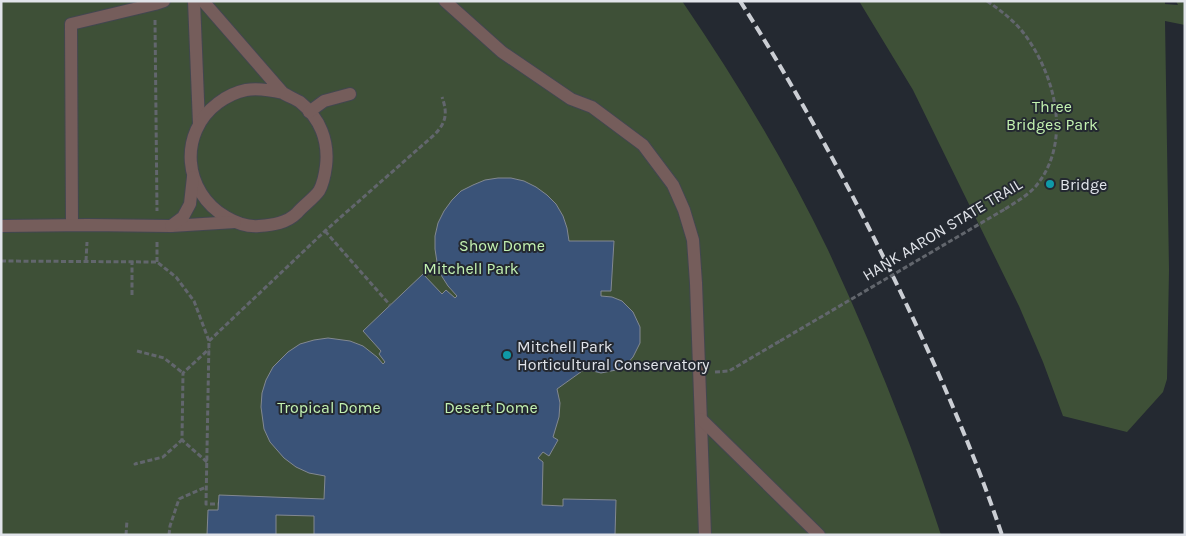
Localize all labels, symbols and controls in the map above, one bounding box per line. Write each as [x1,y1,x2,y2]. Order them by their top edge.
park label: Three Bridges Park [1006,97,1098,134]
street label: HANK AARON STATE TRAIL [859,174,1026,285]
place label: Bridge [1060,175,1107,194]
marker: Bridge [1044,178,1056,190]
park label: Show Dome [459,236,545,255]
park label: Mitchell Park [423,259,519,278]
place label: Mitchell Park Horticultural Conservatory [517,337,710,374]
marker: Mitchell Park Horticultural Conservatory [501,349,513,361]
park label: Tropical Dome [277,398,381,417]
park label: Desert Dome [444,398,538,417]

